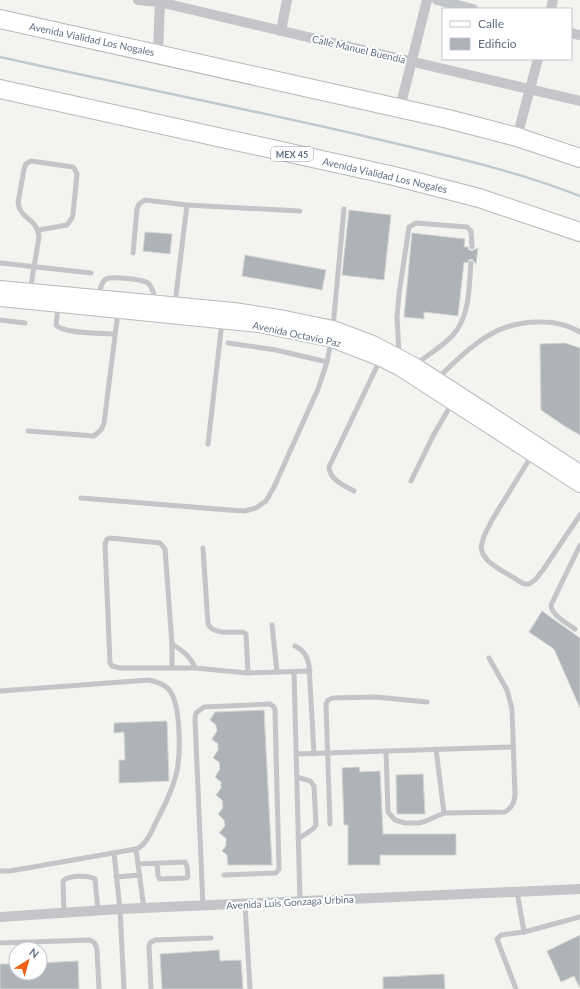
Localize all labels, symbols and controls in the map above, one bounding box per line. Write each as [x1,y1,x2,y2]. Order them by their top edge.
legend [442,8,572,60]
text: Calle [478,16,504,31]
street label: Avenida Vialidad Los Nogales [28,20,156,58]
street label: Calle Manuel Buendía [311,32,407,66]
text: Edificio [478,36,517,51]
road number: MEX 45 [271,147,313,161]
street label: Avenida Vialidad Los Nogales [321,155,449,195]
street label: Avenida Octavio Paz [252,319,343,349]
street label: Avenida Luis Gonzaga Urbina [226,893,354,911]
north arrow [8,941,48,981]
text: N [27,945,42,960]

